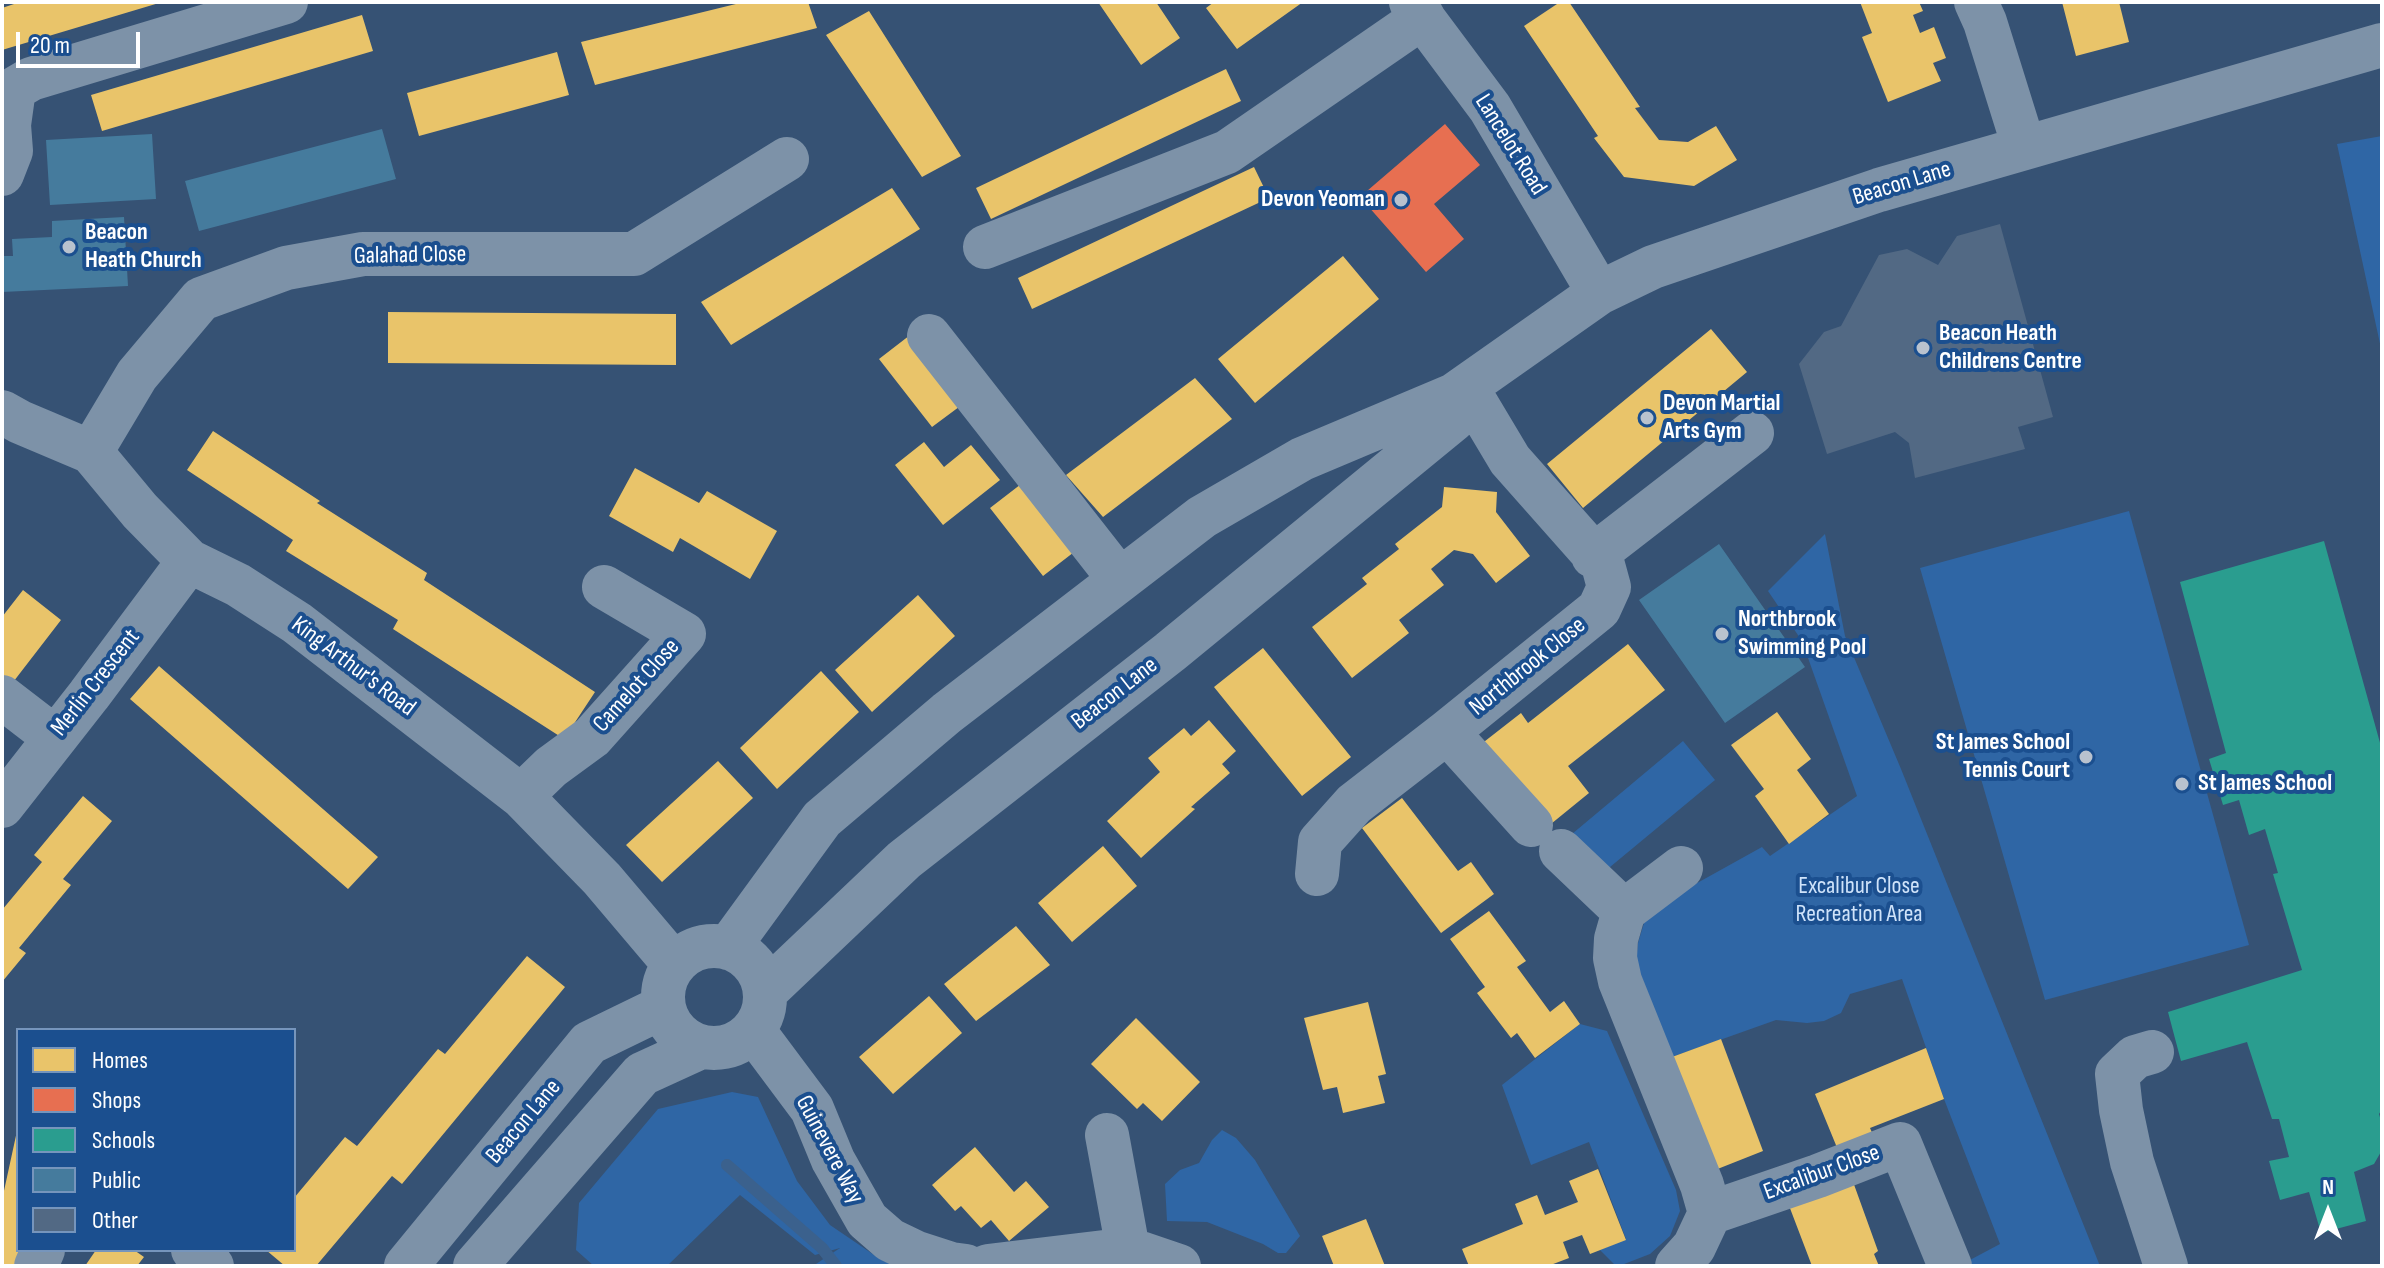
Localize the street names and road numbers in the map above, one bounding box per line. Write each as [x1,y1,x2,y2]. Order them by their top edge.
street label: Lancelot Road [1468,89,1552,201]
street label: Beacon Lane [1849,155,1955,213]
street label: Galahad Close [354,241,466,271]
street label: King Arthur's Road [285,611,421,723]
street label: Northbrook Close [1464,612,1592,722]
street label: Merlin Crescent [45,624,147,742]
street label: Camelot Close [588,633,686,739]
street label: Beacon Lane [1066,652,1164,736]
street label: Beacon Lane [480,1074,568,1170]
street label: Guinevere Way [789,1091,869,1209]
street label: Excalibur Close [1760,1139,1884,1207]

